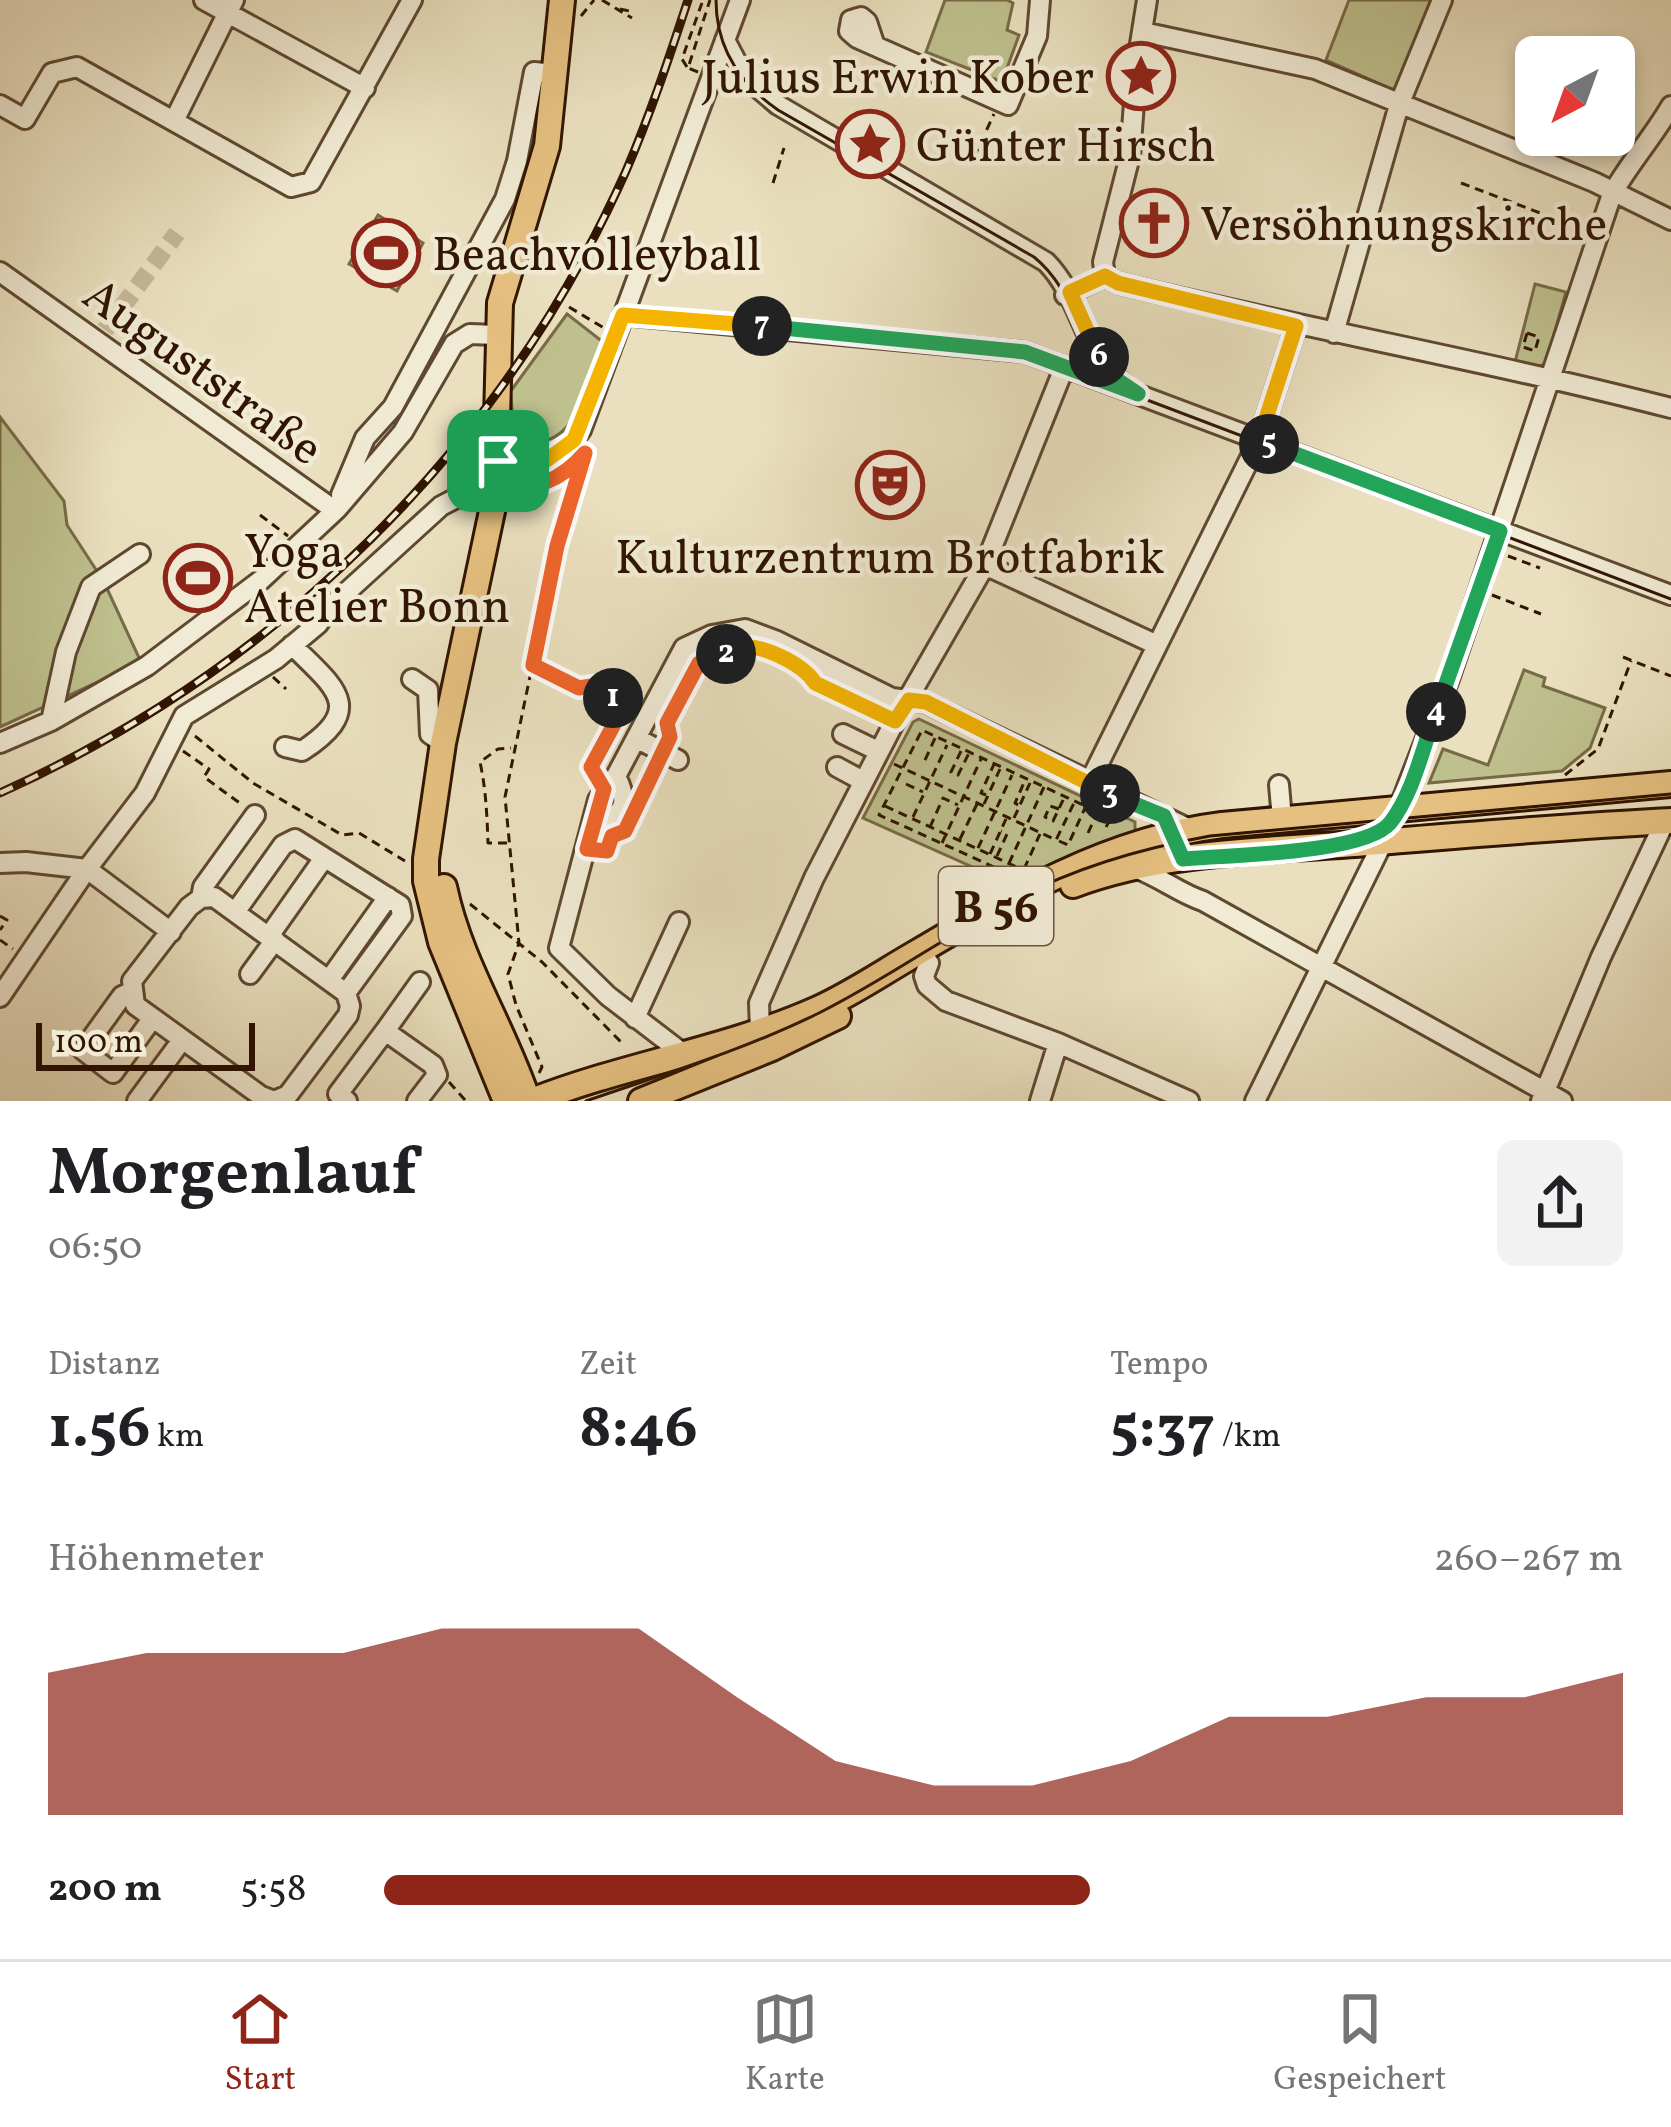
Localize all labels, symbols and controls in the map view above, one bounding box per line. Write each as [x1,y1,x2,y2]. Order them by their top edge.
north arrow [1515,36,1635,156]
map controls [1515,36,1635,156]
place icon: Julius Erwin Kober [1106,41,1176,111]
place label: Julius Erwin Kober [702,47,1094,114]
place icon: Günter Hirsch [835,109,905,179]
place label: Günter Hirsch [916,115,1216,182]
church icon: Versöhnungskirche [1119,188,1189,258]
place label: Versöhnungskirche [1200,194,1607,261]
sports icon: Beachvolleyball [351,218,421,288]
place label: Beachvolleyball [432,224,761,291]
street label: Auguststraße [68,264,335,484]
pin: 7 [732,296,792,356]
text: 7 [754,303,770,349]
pin: 6 [1069,327,1129,387]
text: 6 [1090,334,1108,380]
pin [447,410,549,512]
pin: 5 [1239,414,1299,474]
text: 5 [1261,421,1277,467]
icon: arrive [465,428,531,494]
theatre icon: Kulturzentrum Brotfabrik [855,450,925,520]
place label: Yoga Atelier Bonn [244,521,510,643]
place label: Kulturzentrum Brotfabrik [615,527,1165,594]
sports icon: Yoga Atelier Bonn [163,543,233,613]
pin: 2 [696,624,756,684]
text: 2 [717,631,735,677]
pin: 1 [583,668,643,728]
text: 1 [606,675,620,721]
pin: 4 [1406,682,1466,742]
text: 4 [1426,689,1446,735]
pin: 3 [1080,764,1140,824]
text: 3 [1102,771,1118,817]
road number: B 56 [939,867,1053,945]
scale bar [36,1017,255,1070]
text: 100 m [54,1021,143,1067]
text: Morgenlauf [48,1130,417,1222]
button: share [1497,1140,1623,1266]
text: 06:50 [48,1221,142,1275]
text: Distanz [48,1343,160,1389]
text: Zeit [579,1343,637,1389]
text: Tempo [1110,1343,1208,1389]
text: 1.56 [48,1389,150,1472]
text: 8:46 [579,1389,698,1472]
text: 5:37 [1110,1389,1215,1472]
text: km [150,1415,204,1461]
text: /km [1215,1415,1281,1461]
text: Höhenmeter [48,1533,264,1587]
text: 260–267 m [1434,1533,1623,1587]
text: 200 m [48,1863,162,1917]
text: 5:58 [240,1863,307,1917]
tab: Start [224,1986,296,2104]
tab: Karte [745,1986,825,2104]
tab: Gespeichert [1273,1986,1447,2104]

